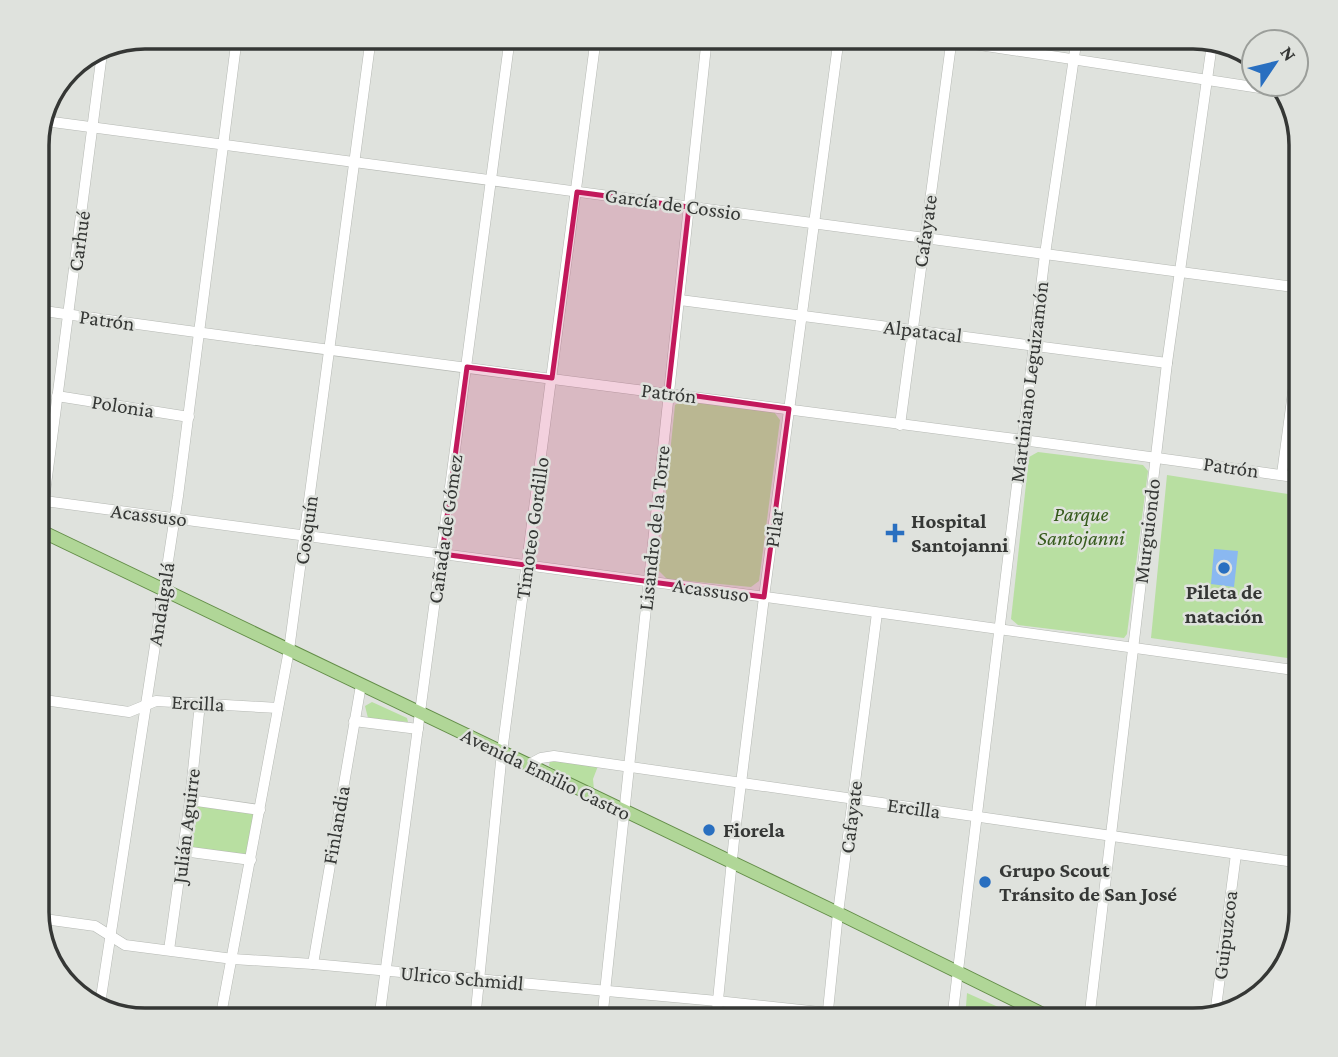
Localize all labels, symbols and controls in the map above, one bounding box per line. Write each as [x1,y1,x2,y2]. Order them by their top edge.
north arrow [1240,28,1310,98]
text: N [1276,42,1301,65]
street label: García de Cossio [603,183,743,225]
street label: Cafayate [908,193,942,269]
street label: Carhué [63,209,95,273]
street label: Martiniano Leguizamón [1005,280,1053,484]
street label: Patrón [78,304,136,336]
street label: Alpatacal [882,314,964,348]
street label: Patrón [640,378,698,408]
street label: Polonia [90,389,156,423]
street label: Lisandro de la Torre [633,444,675,612]
street label: Patrón [1202,451,1260,483]
street label: Cañada de Gómez [423,453,467,605]
street label: Timoteo Gordillo [510,455,554,601]
street label: Murguiondo [1129,477,1165,585]
street label: Cosquín [289,494,323,566]
street label: Acassuso [109,498,189,532]
park label: Parque Santojanni [1037,502,1125,550]
street label: Pilar [759,507,789,549]
place label: Hospital Santojanni [911,509,1008,557]
marker: Hospital Santojanni [885,523,905,543]
street label: Andalgalá [143,560,180,648]
marker: Pileta de natación [1216,560,1232,576]
street label: Acassuso [671,573,751,607]
place label: Pileta de natación [1185,580,1263,628]
street label: Ercilla [171,690,226,716]
street label: Avenida Emilio Castro [457,723,635,825]
street label: Julián Aguirre [167,767,205,887]
street label: Cafayate [835,779,867,855]
street label: Finlandia [317,783,355,866]
street label: Ercilla [886,792,942,824]
place label: Fiorela [723,818,786,842]
marker: Fiorela [701,822,717,838]
place label: Grupo Scout Tránsito de San José [999,858,1177,906]
marker: Grupo Scout Tránsito de San José [977,874,993,890]
street label: Guipuzcoa [1208,889,1242,981]
street label: Ulrico Schmidl [399,961,525,995]

